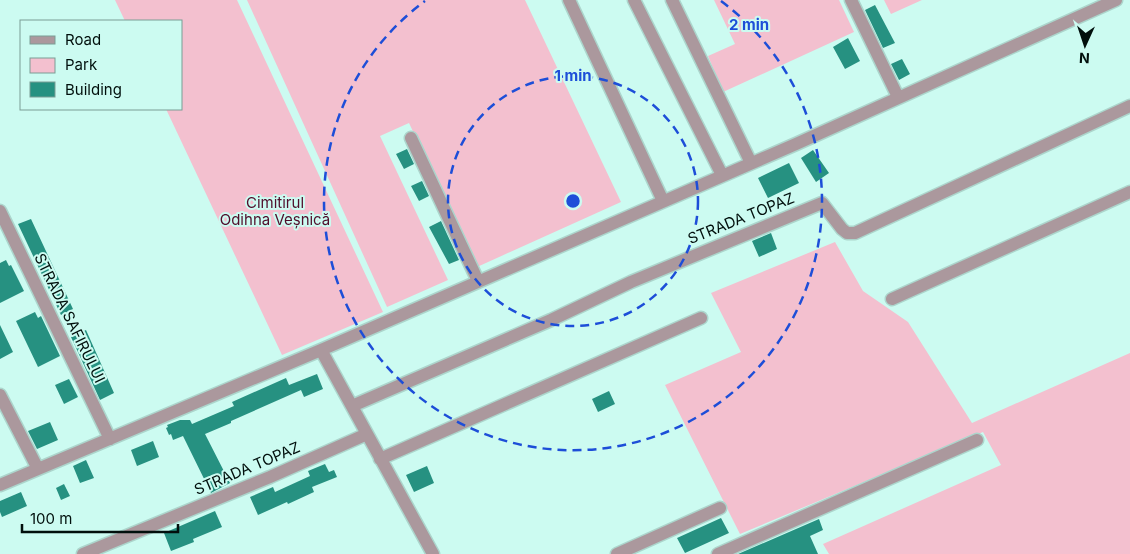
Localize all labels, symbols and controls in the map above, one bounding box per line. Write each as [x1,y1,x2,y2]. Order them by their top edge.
text: 2 min [729,15,769,34]
legend [20,20,182,110]
north arrow [1060,20,1110,70]
text: Road [65,30,101,49]
text: N [1079,50,1090,67]
text: Park [65,55,98,74]
text: 1 min [554,66,592,85]
text: Building [65,80,122,99]
street label: STRADA TOPAZ [685,188,797,248]
centre of rings [564,192,582,210]
park label: Cimitirul Odihna Veșnică [220,193,330,229]
street label: STRADA SAFIRULUI [30,250,110,386]
street label: STRADA TOPAZ [191,437,303,499]
scale bar [22,502,179,534]
text: 100 m [30,509,72,528]

